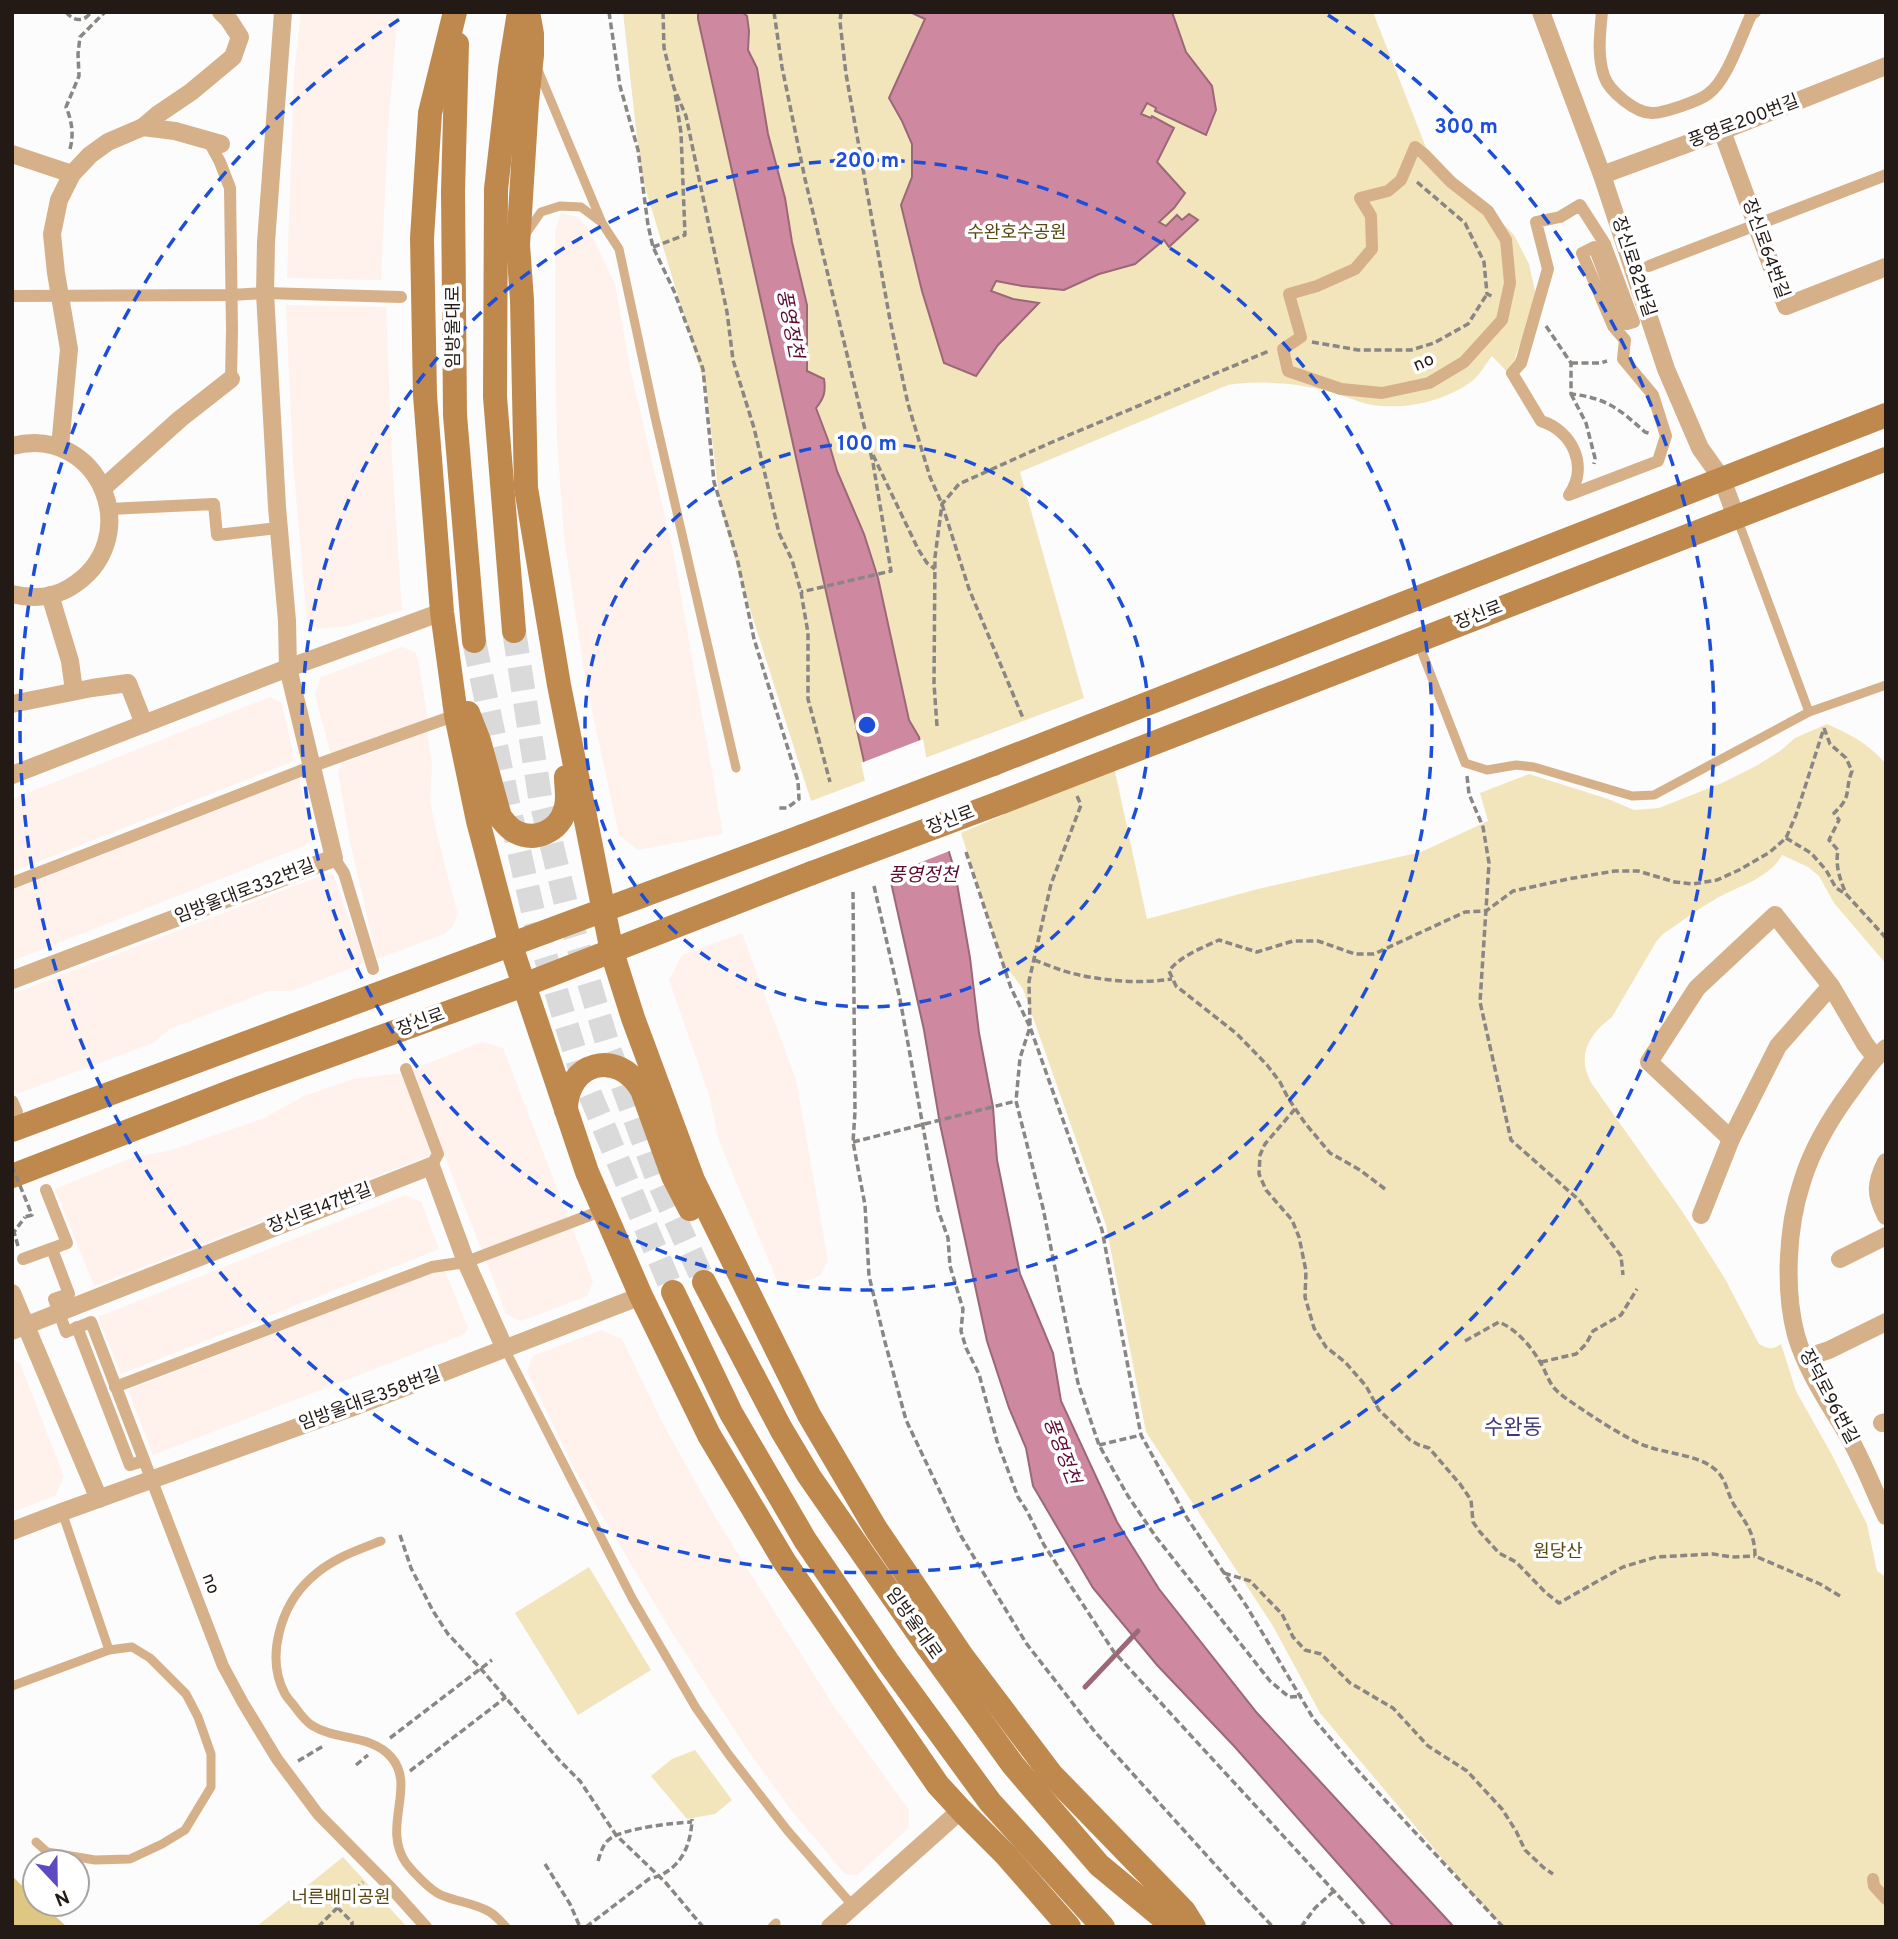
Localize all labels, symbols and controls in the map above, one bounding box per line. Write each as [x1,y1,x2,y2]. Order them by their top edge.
street label: 풍영로200번길 [1685,90,1803,154]
text: 300 m [1434,114,1498,141]
text: 200 m [835,148,899,175]
street label: 장신로64번길 [1736,196,1794,302]
street label: 장신로82번길 [1606,214,1660,320]
park label: 수완호수공원 [967,222,1067,245]
street label: 임방울대로 [443,286,466,368]
water label: 풍영정천 [771,287,808,362]
street label: no [1410,348,1438,378]
text: 100 m [837,431,897,458]
street label: 장신로 [1452,596,1506,636]
centre of rings [855,713,879,737]
street label: 장신로 [924,801,978,841]
street label: 임방울대로332번길 [172,855,318,929]
water label: 풍영정천 [888,864,959,888]
street label: 장신로 [394,1004,448,1042]
street label: 장신로147번길 [265,1179,375,1239]
street label: 장덕로96번길 [1793,1346,1863,1448]
street label: 임방울대로358번길 [296,1364,444,1436]
water label: 풍영정천 [1037,1414,1085,1489]
district label: 수완동 [1484,1415,1542,1442]
park label: 원당산 [1533,1541,1583,1564]
street label: no [196,1570,224,1598]
street label: 임방울대로 [880,1583,946,1665]
north arrow [21,1848,91,1918]
text: N [51,1883,72,1911]
park label: 너른배미공원 [291,1887,391,1910]

